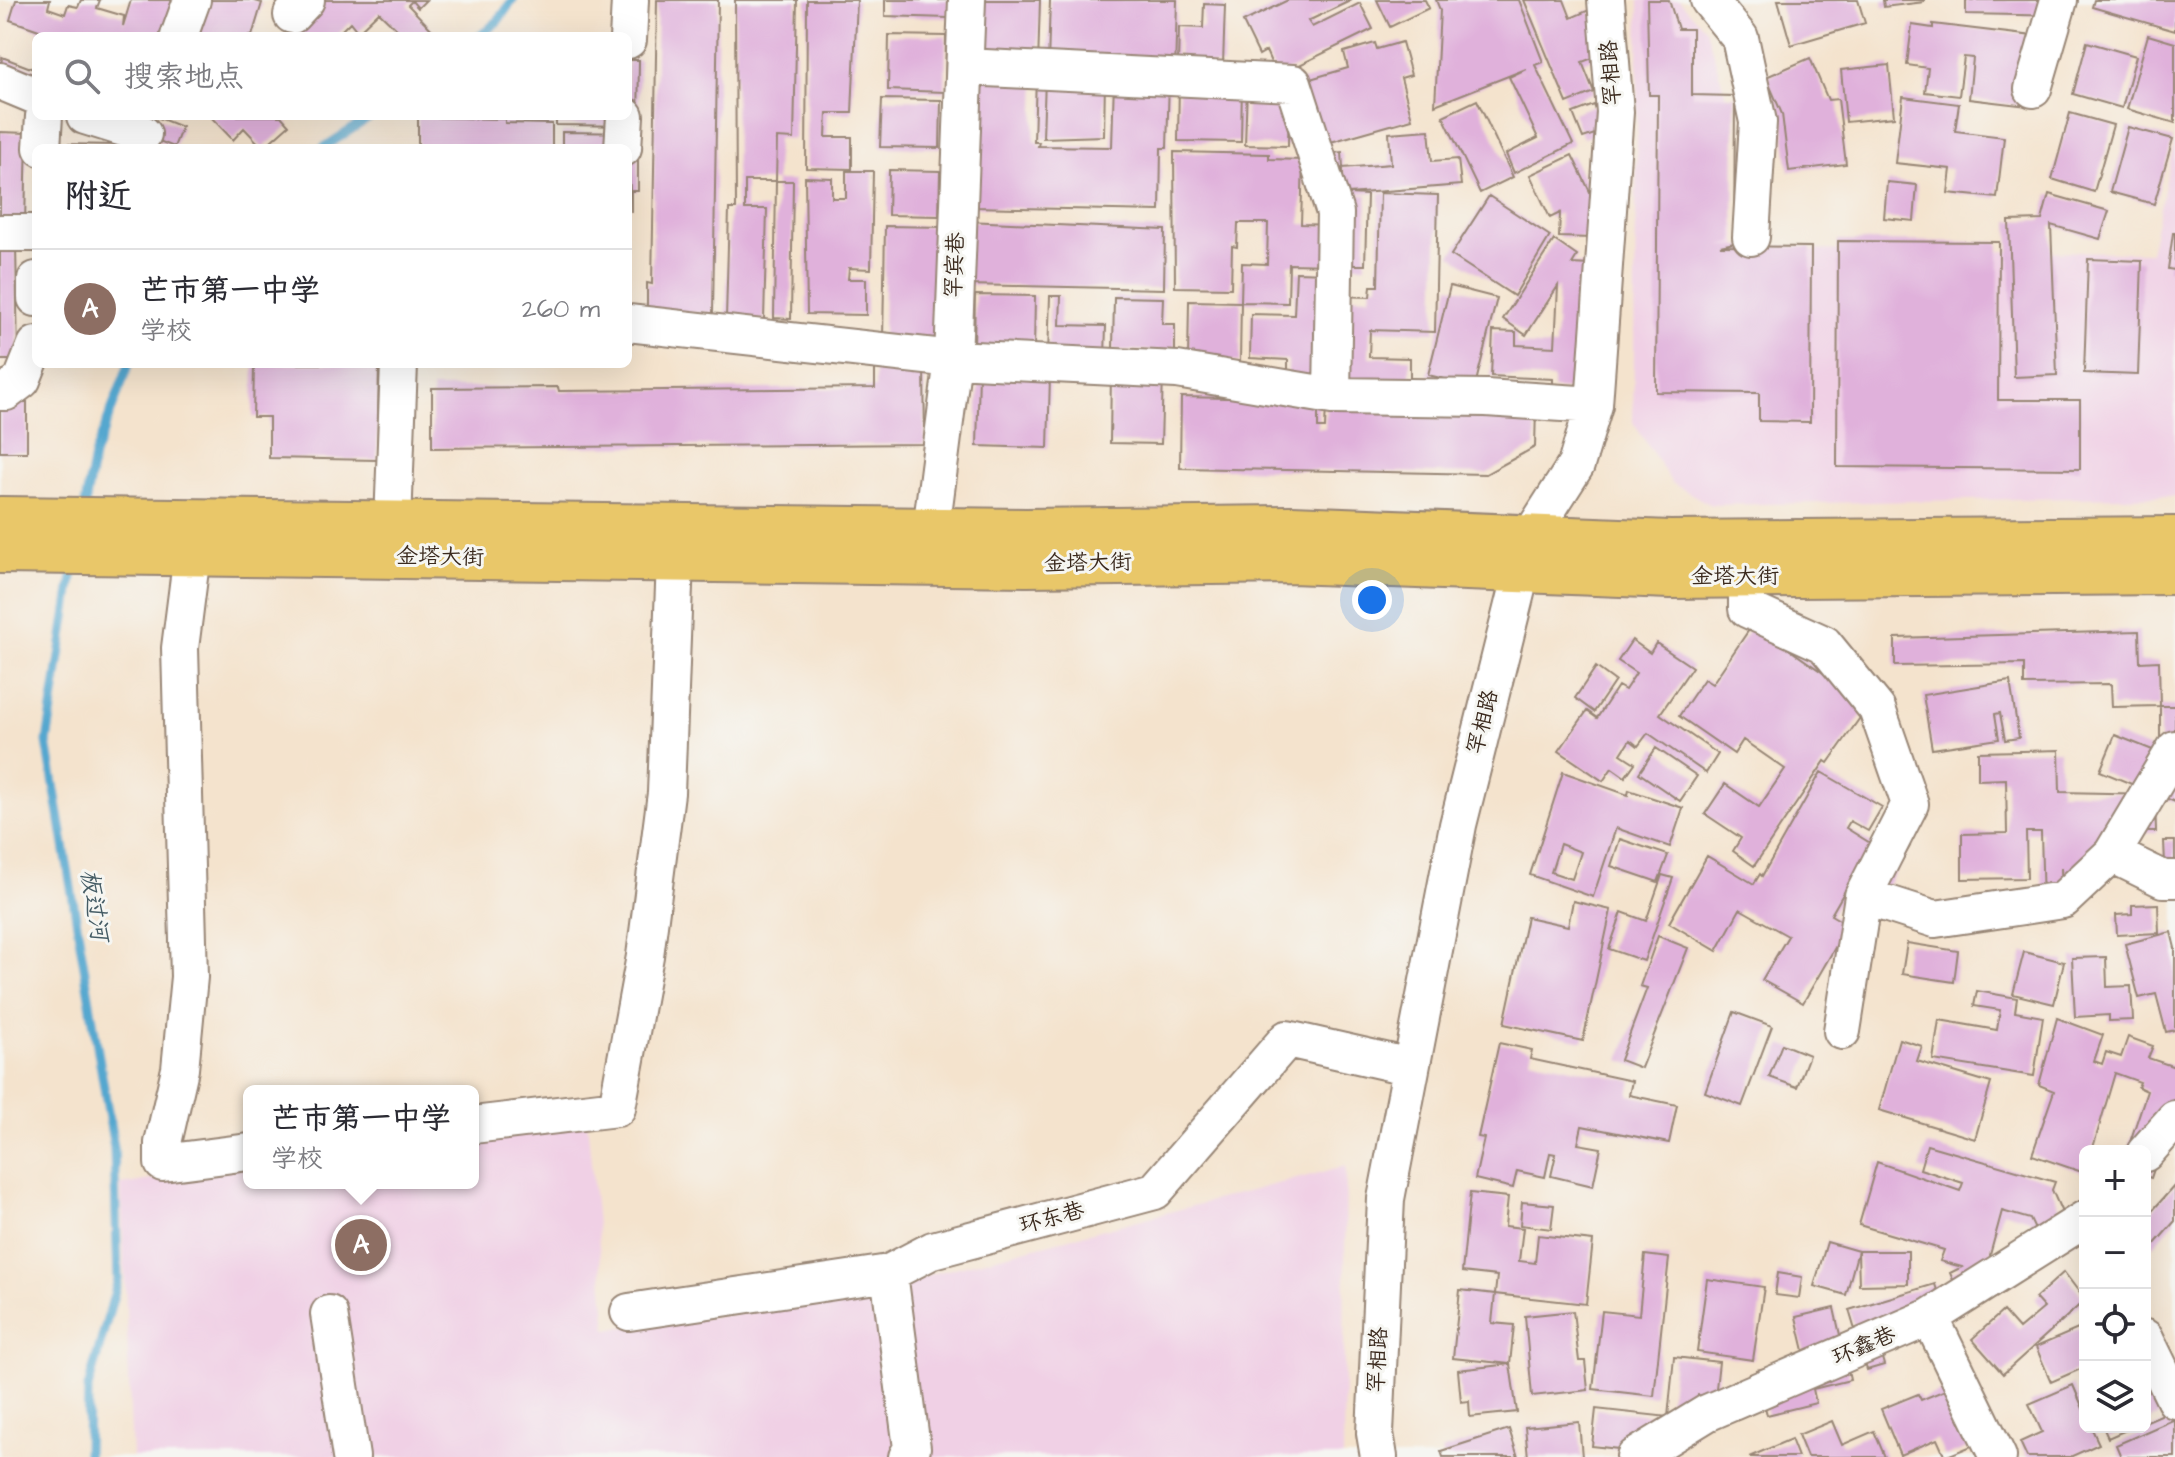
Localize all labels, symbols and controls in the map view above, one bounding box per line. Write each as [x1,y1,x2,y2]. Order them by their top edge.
search box [32,32,632,120]
street label: 罕相路 [1593,39,1629,107]
icon: search [60,54,104,98]
text: 搜索地点 [124,56,244,98]
text: 附近 [64,173,132,221]
street label: 罕宾巷 [938,231,972,299]
text: 芒市第一中学 [140,270,320,312]
text: A [82,291,98,327]
text: 260 m [522,291,600,327]
text: 学校 [140,313,192,349]
street label: 金塔大街 [396,541,484,573]
street label: 金塔大街 [1044,547,1132,579]
street label: 金塔大街 [1691,561,1779,592]
your location [1352,580,1392,620]
street label: 罕相路 [1460,686,1506,758]
water label: 板过河 [72,867,117,947]
popup [243,1085,479,1189]
text: 芒市第一中学 [271,1098,451,1140]
text: 学校 [271,1141,323,1177]
map controls [2079,1145,2151,1433]
button: + [2079,1145,2151,1217]
street label: 环东巷 [1016,1194,1088,1242]
pin: A [335,1215,387,1275]
button: − [2079,1217,2151,1289]
button: locate [2079,1289,2151,1361]
street label: 环鑫巷 [1828,1319,1900,1373]
street label: 罕相路 [1361,1326,1395,1394]
button: layers [2079,1361,2151,1433]

